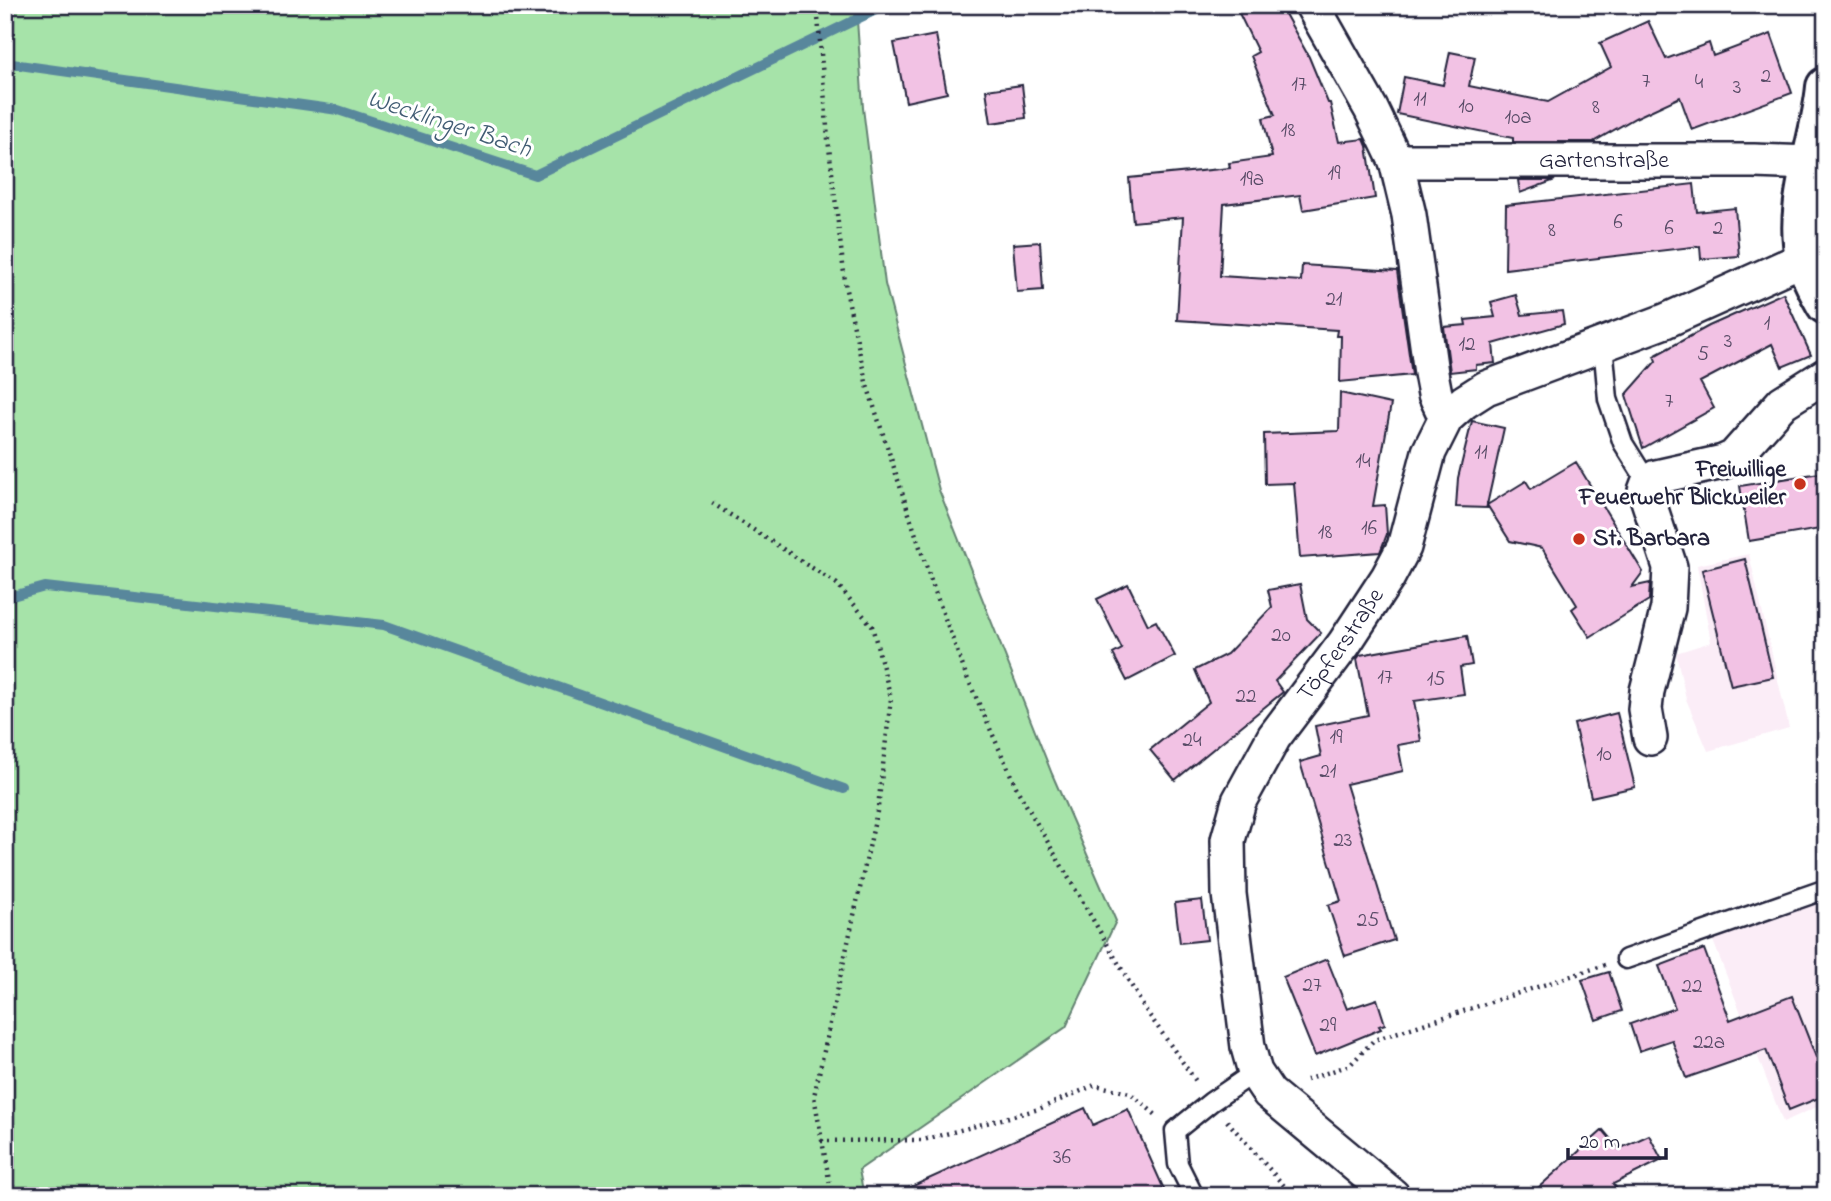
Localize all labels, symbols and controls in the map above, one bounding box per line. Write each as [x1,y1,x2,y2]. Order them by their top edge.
house number: 2 [1761,62,1771,92]
house number: 7 [1642,67,1651,97]
house number: 4 [1695,68,1704,98]
house number: 17 [1291,70,1307,100]
house number: 3 [1733,73,1741,103]
water label: Wecklinger Bach [362,81,536,170]
house number: 11 [1413,85,1427,115]
house number: 10 [1458,92,1474,122]
house number: 8 [1592,93,1600,123]
house number: 10a [1504,103,1532,133]
house number: 18 [1281,116,1295,146]
street label: Gartenstraße [1539,144,1669,179]
house number: 19 [1328,159,1341,189]
house number: 19a [1240,165,1264,195]
house number: 6 [1613,208,1623,238]
house number: 6 [1664,214,1674,244]
house number: 2 [1713,214,1723,244]
house number: 8 [1548,216,1556,246]
house number: 21 [1325,285,1343,315]
house number: 1 [1764,309,1771,339]
house number: 3 [1724,327,1732,357]
house number: 12 [1458,330,1476,360]
house number: 5 [1697,340,1709,370]
house number: 7 [1665,387,1674,417]
house number: 11 [1474,438,1488,468]
house number: 14 [1355,447,1371,477]
place label: Freiwillige Feuerwehr Blickweiler [1578,453,1787,516]
marker: Freiwillige Feuerwehr Blickweiler [1792,476,1808,492]
house number: 16 [1361,514,1377,544]
house number: 18 [1318,518,1332,548]
place label: St. Barbara [1593,522,1710,557]
marker: St. Barbara [1571,531,1587,547]
street label: Töpferstraße [1289,581,1394,709]
house number: 20 [1271,621,1291,651]
house number: 17 [1377,663,1393,693]
house number: 15 [1427,665,1445,695]
house number: 22 [1236,682,1256,712]
house number: 19 [1330,723,1343,753]
house number: 24 [1182,726,1202,756]
house number: 10 [1596,740,1612,770]
house number: 21 [1319,757,1337,787]
house number: 23 [1333,826,1353,856]
house number: 25 [1357,906,1379,936]
house number: 27 [1302,971,1322,1001]
house number: 22 [1682,972,1702,1002]
house number: 29 [1320,1011,1337,1041]
house number: 22a [1693,1028,1725,1058]
scale bar [1568,1117,1666,1161]
text: 20 m [1579,1128,1620,1158]
house number: 36 [1053,1143,1071,1173]

